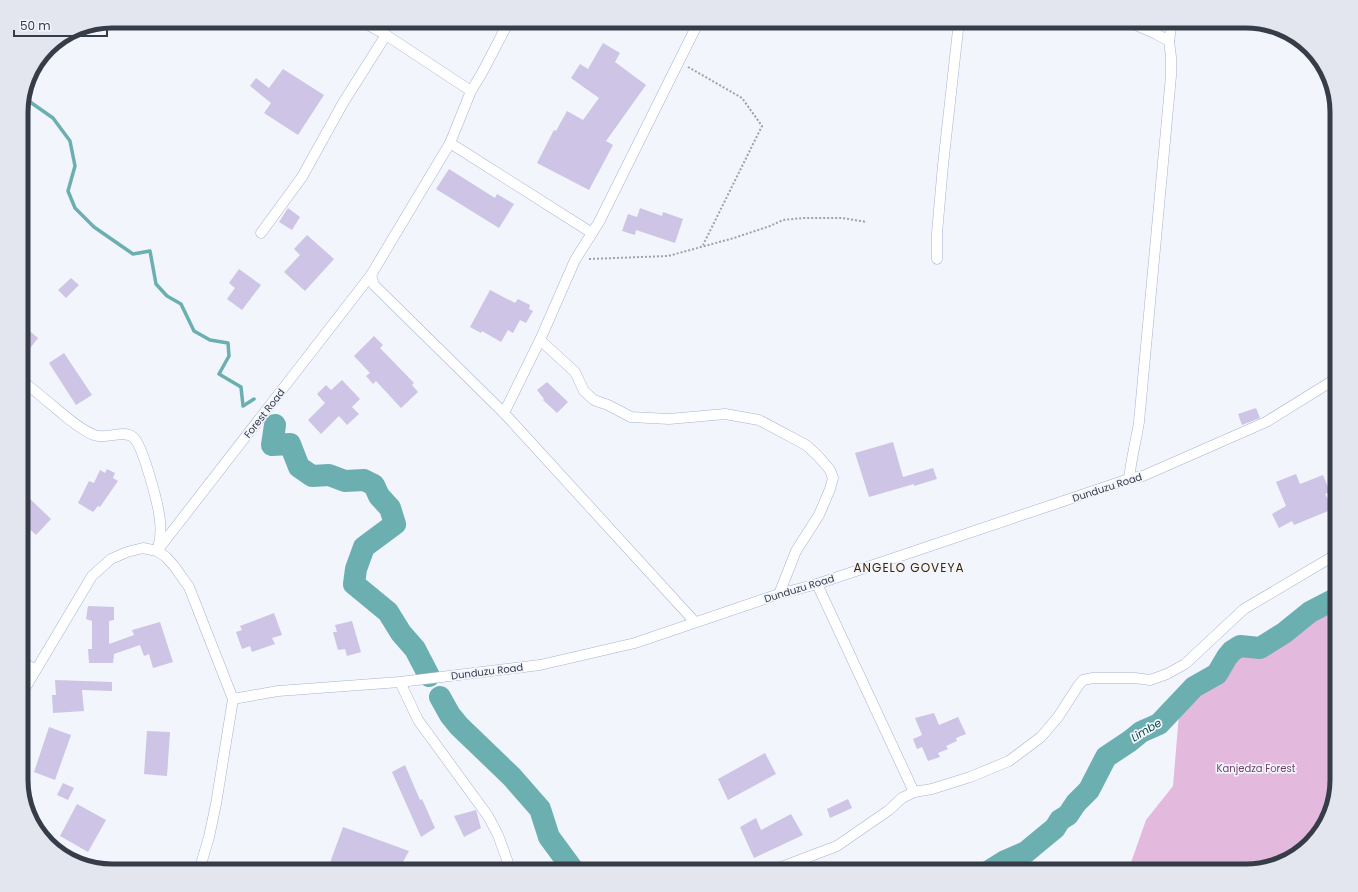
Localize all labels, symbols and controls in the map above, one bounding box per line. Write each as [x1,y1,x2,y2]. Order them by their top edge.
scale bar [14,12,107,38]
text: 50 m [20,17,51,34]
street label: Forest Road [240,385,288,441]
street label: Dunduzu Road [1070,469,1144,506]
district label: ANGELO GOVEYA [854,559,964,576]
street label: Dunduzu Road [762,571,836,606]
street label: Dunduzu Road [450,660,524,683]
water label: Limbe [1128,715,1164,745]
park label: Kanjedza Forest [1217,761,1296,776]

